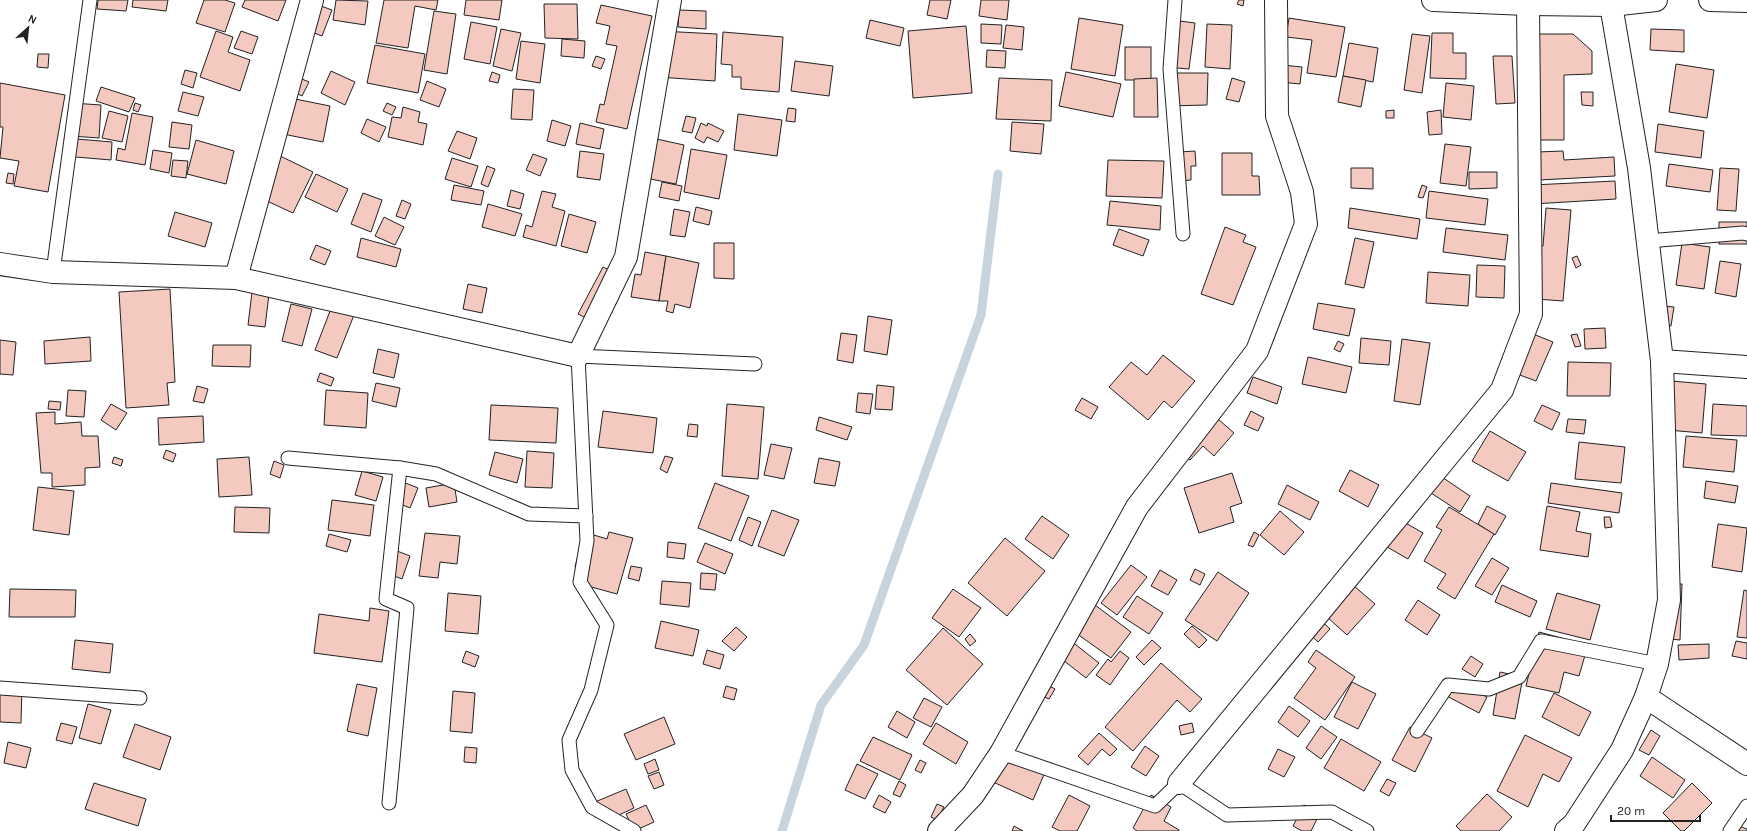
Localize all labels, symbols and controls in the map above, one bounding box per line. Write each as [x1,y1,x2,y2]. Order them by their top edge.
north arrow [8,8,48,48]
text: N [26,12,39,27]
scale bar [1611,797,1700,823]
text: 20 m [1617,804,1645,818]

